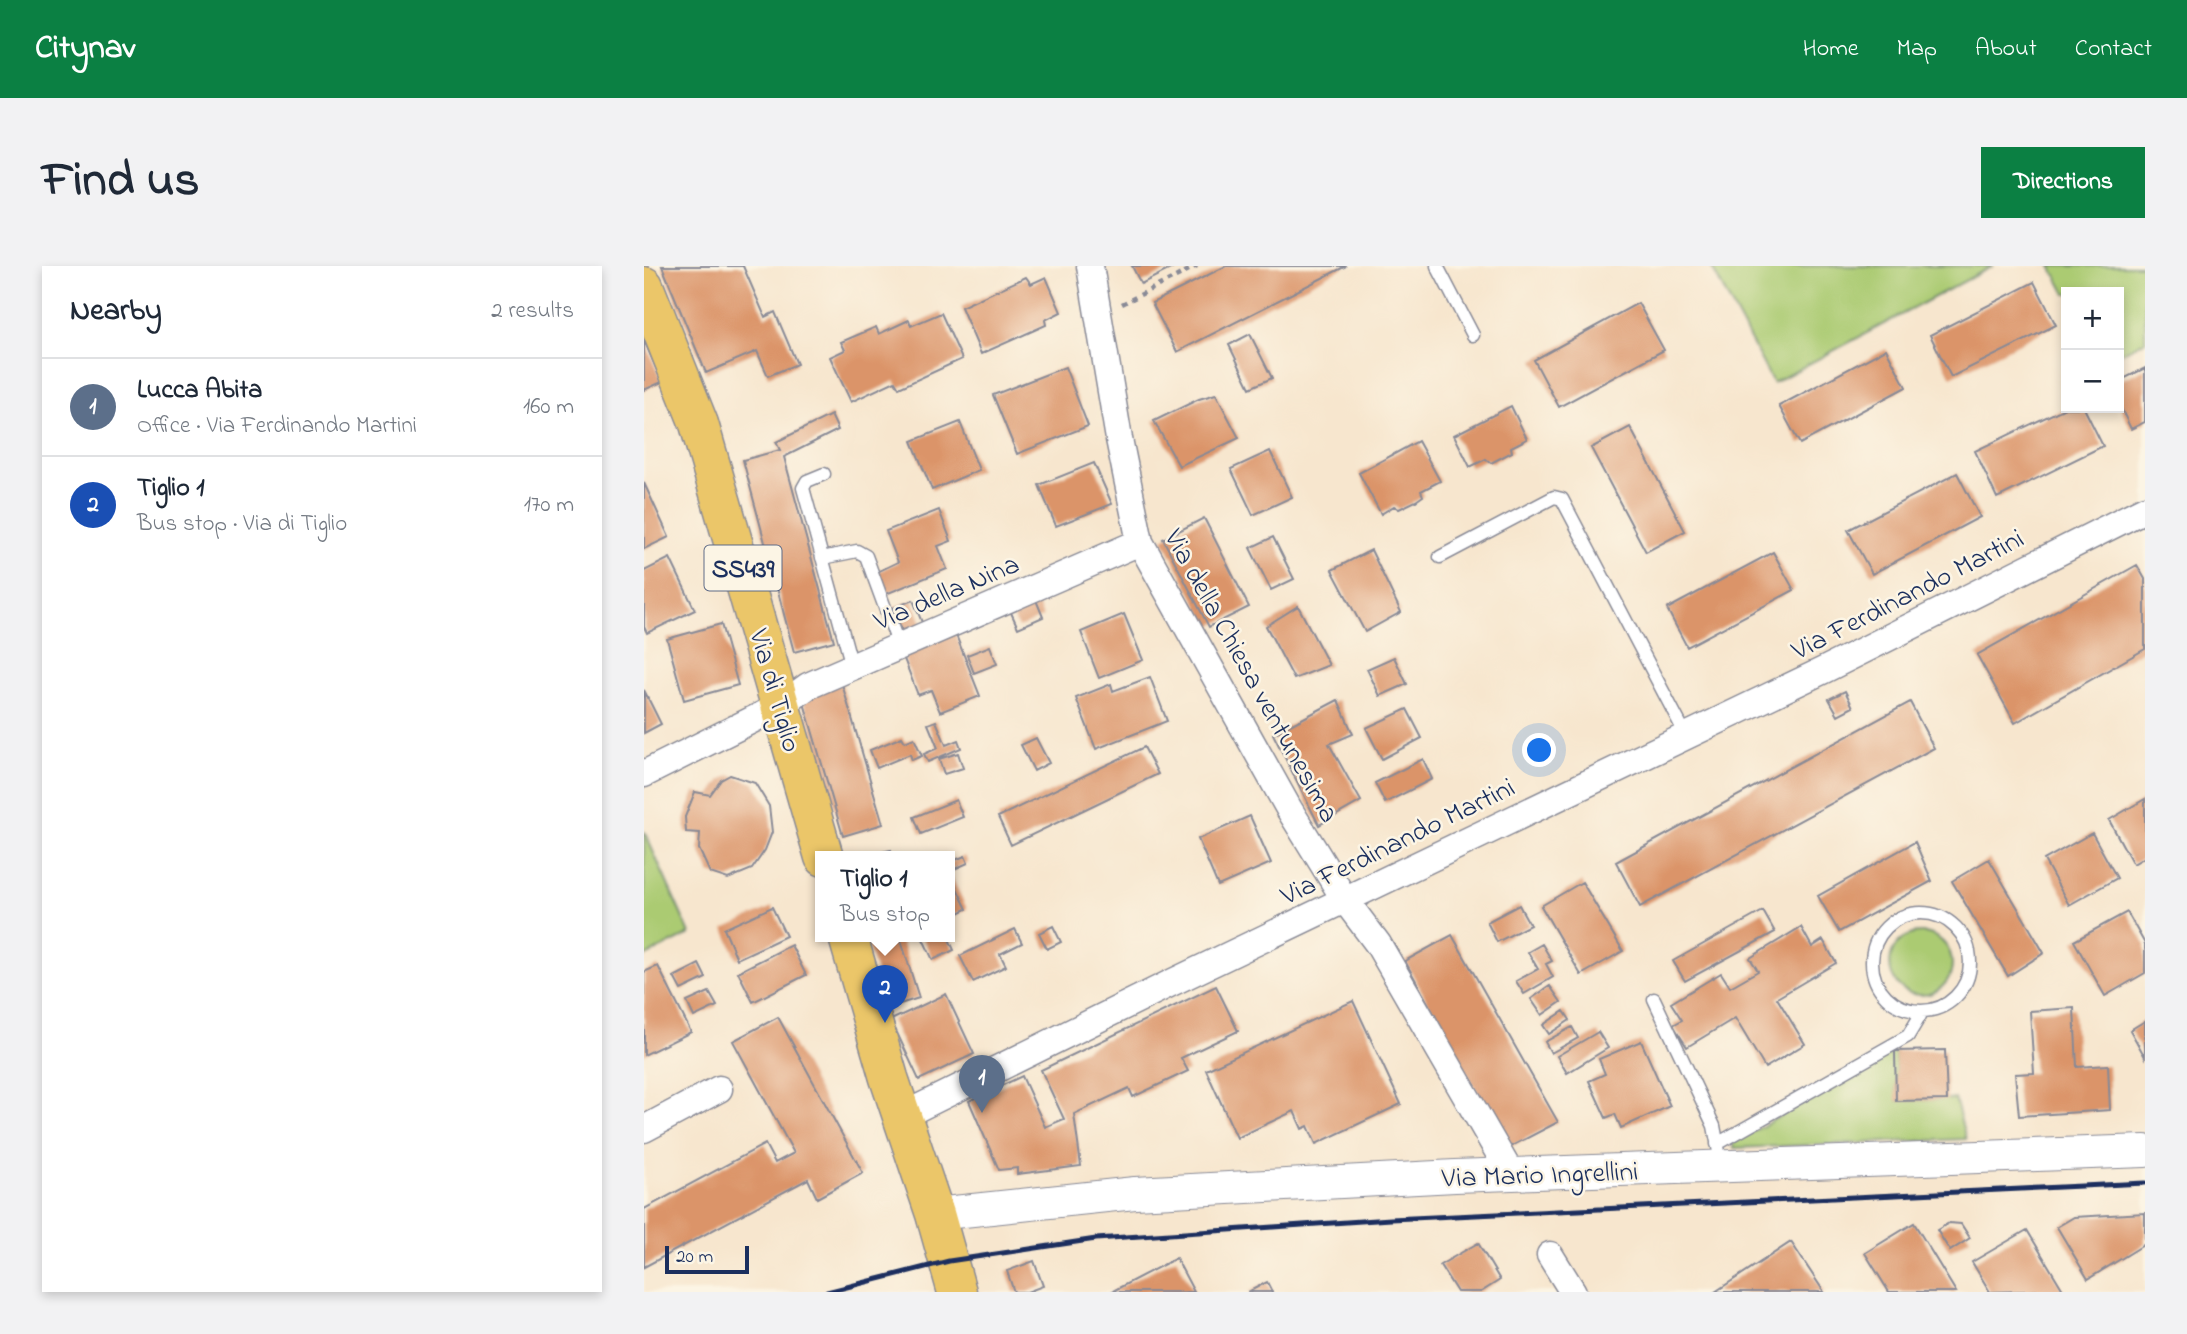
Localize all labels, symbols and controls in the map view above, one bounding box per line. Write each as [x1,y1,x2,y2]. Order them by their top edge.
text: Citynav [35,25,135,73]
text: Home [1803,32,1859,67]
text: Map [1897,32,1937,67]
text: About [1975,32,2037,67]
text: Contact [2075,32,2152,67]
text: Find us [42,146,199,218]
button: Directions [1981,147,2145,218]
map controls [2061,287,2124,413]
button: + [2061,287,2124,350]
text: Nearby [70,290,162,334]
text: 2 results [491,295,574,328]
button: − [2061,350,2124,413]
text: Lucca Abita [137,372,262,410]
text: 1 [89,391,97,424]
text: 160 m [523,391,574,424]
text: Office · Via Ferdinando Martini [137,410,417,443]
text: Tiglio 1 [137,470,205,508]
text: 2 [87,489,99,522]
text: 170 m [524,489,574,522]
text: Bus stop · Via di Tiglio [137,508,347,541]
street label: Via Ferdinando Martini [1784,520,2032,673]
street label: Via della Chiesa ventunesima [1152,522,1348,831]
street label: Via della Nina [867,545,1026,644]
road number: SS439 [704,546,782,590]
street label: Via di Tiglio [736,624,811,757]
your location [1522,733,1556,767]
street label: Via Ferdinando Martini [1274,769,1523,918]
popup [815,851,955,942]
text: Tiglio 1 [840,861,908,899]
text: Bus stop [840,899,930,932]
pin: 2 [862,965,908,1023]
pin: 1 [959,1055,1005,1113]
street label: Via Mario Ingrellini [1440,1153,1639,1200]
scale bar [665,1243,749,1275]
text: 20 m [676,1244,713,1271]

